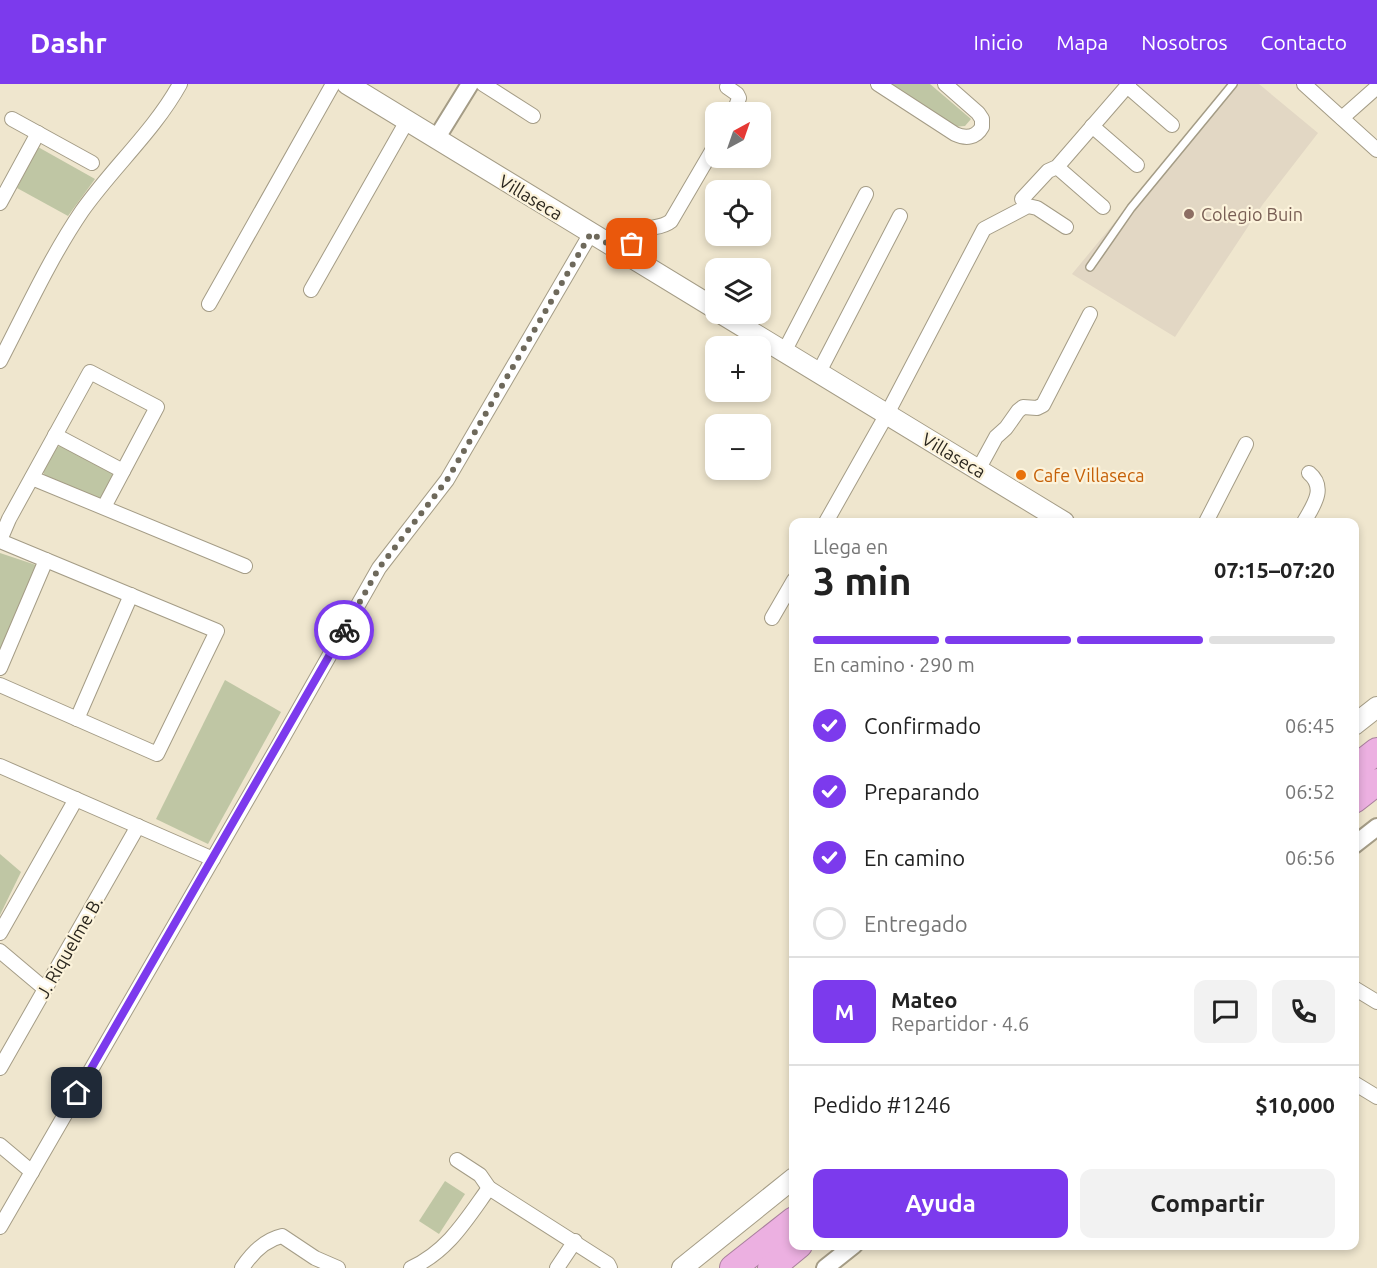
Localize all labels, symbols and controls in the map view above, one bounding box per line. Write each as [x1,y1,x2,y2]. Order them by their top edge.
text: Dashr [30,27,107,58]
text: Inicio [974,30,1023,54]
text: Mapa [1056,30,1108,54]
text: Nosotros [1141,30,1228,54]
text: Contacto [1261,30,1347,54]
north arrow [705,102,771,168]
map controls [705,102,771,480]
street label: Villaseca [496,170,566,224]
button: locate [705,180,771,246]
place label: Colegio Buin [1201,204,1303,224]
marker: Colegio Buin [1182,207,1196,221]
pin [606,218,657,269]
icon: bag [615,227,648,260]
button: layers [705,258,771,324]
button: + [705,336,771,402]
button: − [705,414,771,480]
street label: Villaseca [919,428,989,482]
place label: Cafe Villaseca [1033,465,1145,485]
marker: Cafe Villaseca [1014,468,1028,482]
text: Llega en [813,535,888,558]
text: 07:15–07:20 [1214,557,1335,582]
text: 3 min [813,559,912,602]
courier [314,600,374,660]
icon: bike [328,614,361,647]
text: En camino · 290 m [813,653,975,676]
icon: check [813,709,846,742]
text: Confirmado [864,713,981,738]
text: 06:45 [1285,714,1335,737]
icon: check [813,775,846,808]
text: Preparando [864,779,980,804]
text: 06:52 [1285,780,1335,803]
icon: check [813,841,846,874]
text: En camino [864,845,965,870]
text: 06:56 [1285,846,1335,869]
street label: J. Riquelme B. [32,893,106,1001]
text: Entregado [864,911,968,936]
button: chat [1194,980,1257,1043]
button: phone [1272,980,1335,1043]
text: Mateo [891,987,958,1012]
text: M [835,999,854,1024]
text: Repartidor · 4.6 [891,1012,1029,1035]
pin [51,1067,102,1118]
icon: home [60,1076,93,1109]
text: Pedido #1246 [813,1092,951,1117]
text: $10,000 [1255,1092,1335,1117]
button: Ayuda [813,1169,1068,1238]
button: Compartir [1080,1169,1335,1238]

